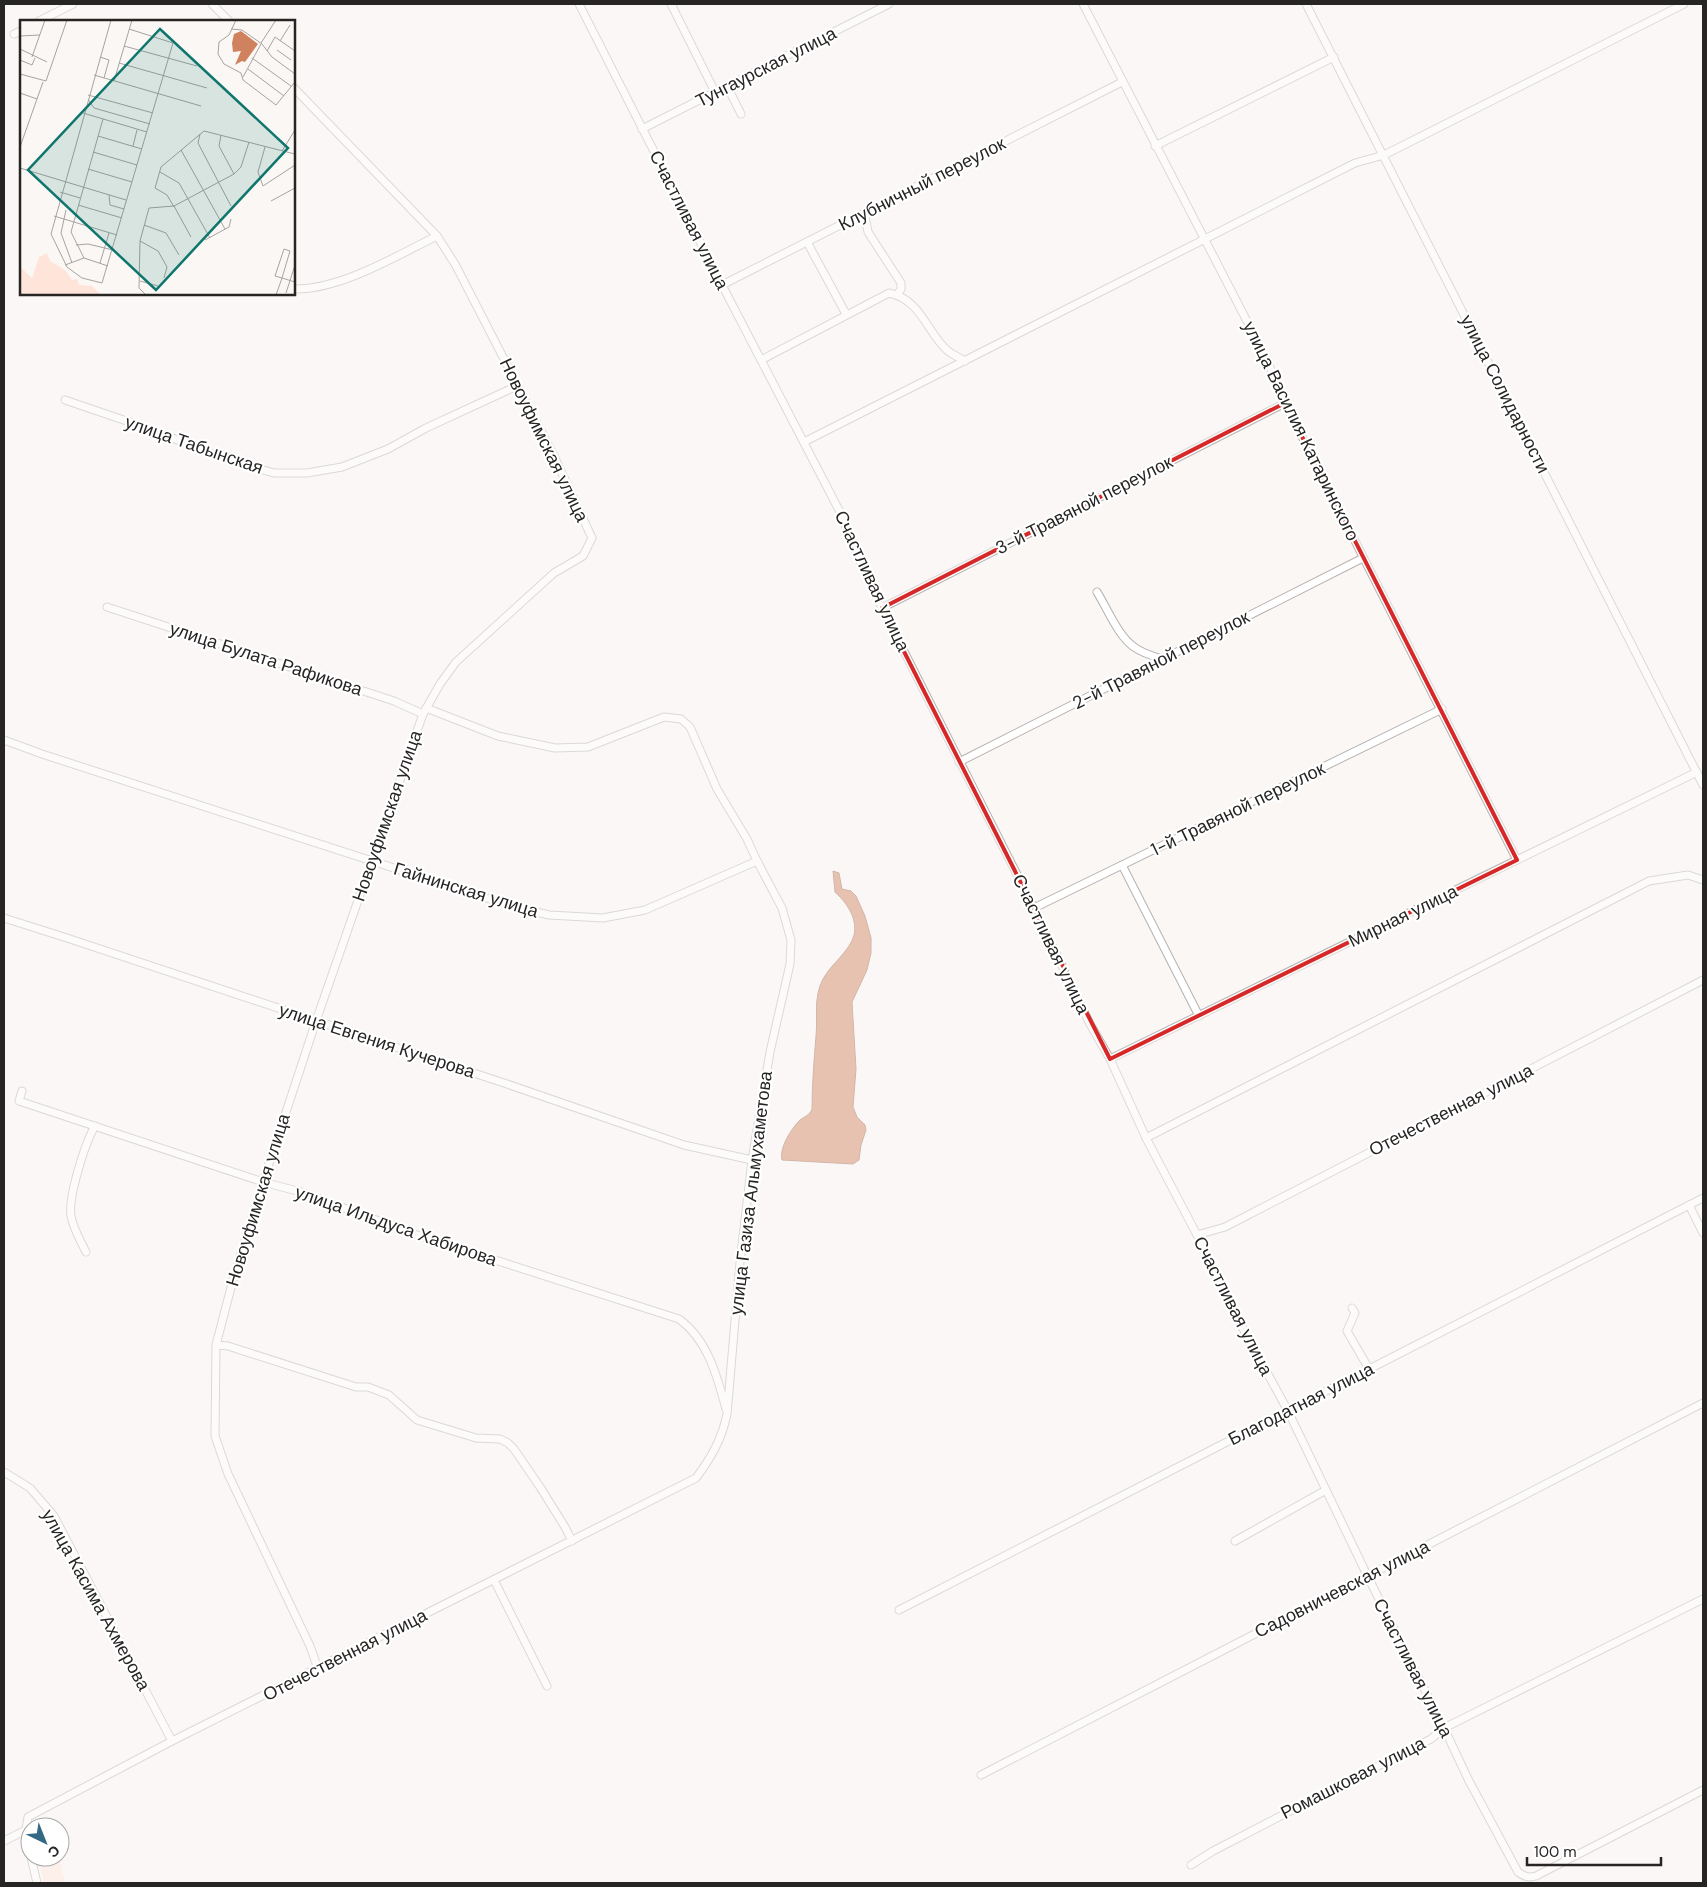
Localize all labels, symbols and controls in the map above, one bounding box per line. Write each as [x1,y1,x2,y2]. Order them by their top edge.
inset map [20,20,295,295]
street label: Тунгаурская улица [691,21,841,113]
street label: Клубничный переулок [834,131,1010,237]
street label: Счастливая улица [644,146,735,294]
street label: улица Солидарности [1455,310,1555,478]
street label: улица Василия Катаринского [1237,317,1365,545]
street label: Новоуфимская улица [494,354,595,527]
street label: улица Табынская [122,410,266,480]
street label: 3-й Травяной переулок [991,450,1177,560]
street label: Счастливая улица [829,507,916,656]
street label: 2-й Травяной переулок [1068,605,1254,715]
street label: улица Булата Рафикова [167,617,366,702]
street label: Новоуфимская улица [346,726,428,905]
street label: 1-й Травяной переулок [1147,756,1329,862]
street label: Гайнинская улица [391,857,542,924]
street label: Счастливая улица [1007,870,1096,1019]
street label: Мирная улица [1344,879,1463,953]
street label: улица Евгения Кучерова [276,998,479,1084]
street label: Отечественная улица [1365,1058,1538,1162]
street label: улица Газиза Альмухаметова [724,1069,778,1316]
street label: Новоуфимская улица [220,1110,296,1289]
street label: улица Ильдуса Хабирова [292,1180,501,1272]
street label: Счастливая улица [1188,1232,1279,1380]
street label: Благодатная улица [1224,1356,1379,1451]
street label: улица Касима Ахмерова [36,1505,156,1696]
street label: Садовничевская улица [1250,1534,1434,1644]
street label: Счастливая улица [1368,1594,1459,1742]
street label: Отечественная улица [259,1603,432,1707]
street label: Ромашковая улица [1276,1731,1430,1825]
north arrow [20,1817,70,1867]
scale bar [1527,1834,1661,1866]
text: С [44,1841,64,1862]
text: 100 m [1534,1842,1577,1862]

